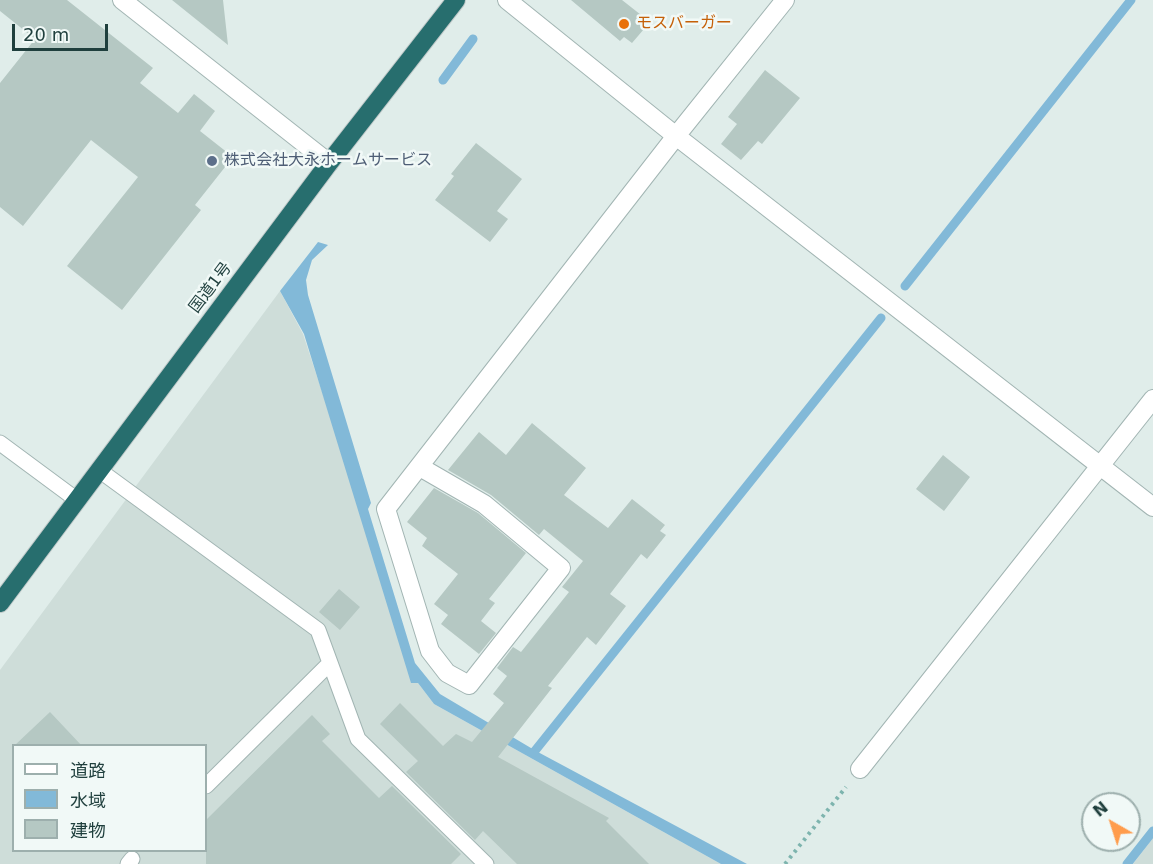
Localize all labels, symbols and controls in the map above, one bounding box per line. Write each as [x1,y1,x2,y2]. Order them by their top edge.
scale bar [15,12,111,50]
place label: モスバーガー [636,14,732,34]
marker: モスバーガー [617,17,631,31]
text: 20 m [23,24,69,45]
place label: 株式会社大永ホームサービス [224,151,432,171]
marker: 株式会社大永ホームサービス [205,154,219,168]
street label: 国道1号 [186,259,236,317]
legend [12,744,207,852]
text: 道路 [70,760,106,781]
text: 水域 [70,790,106,811]
north arrow [1081,792,1141,852]
text: N [1089,798,1112,821]
text: 建物 [70,820,106,841]

